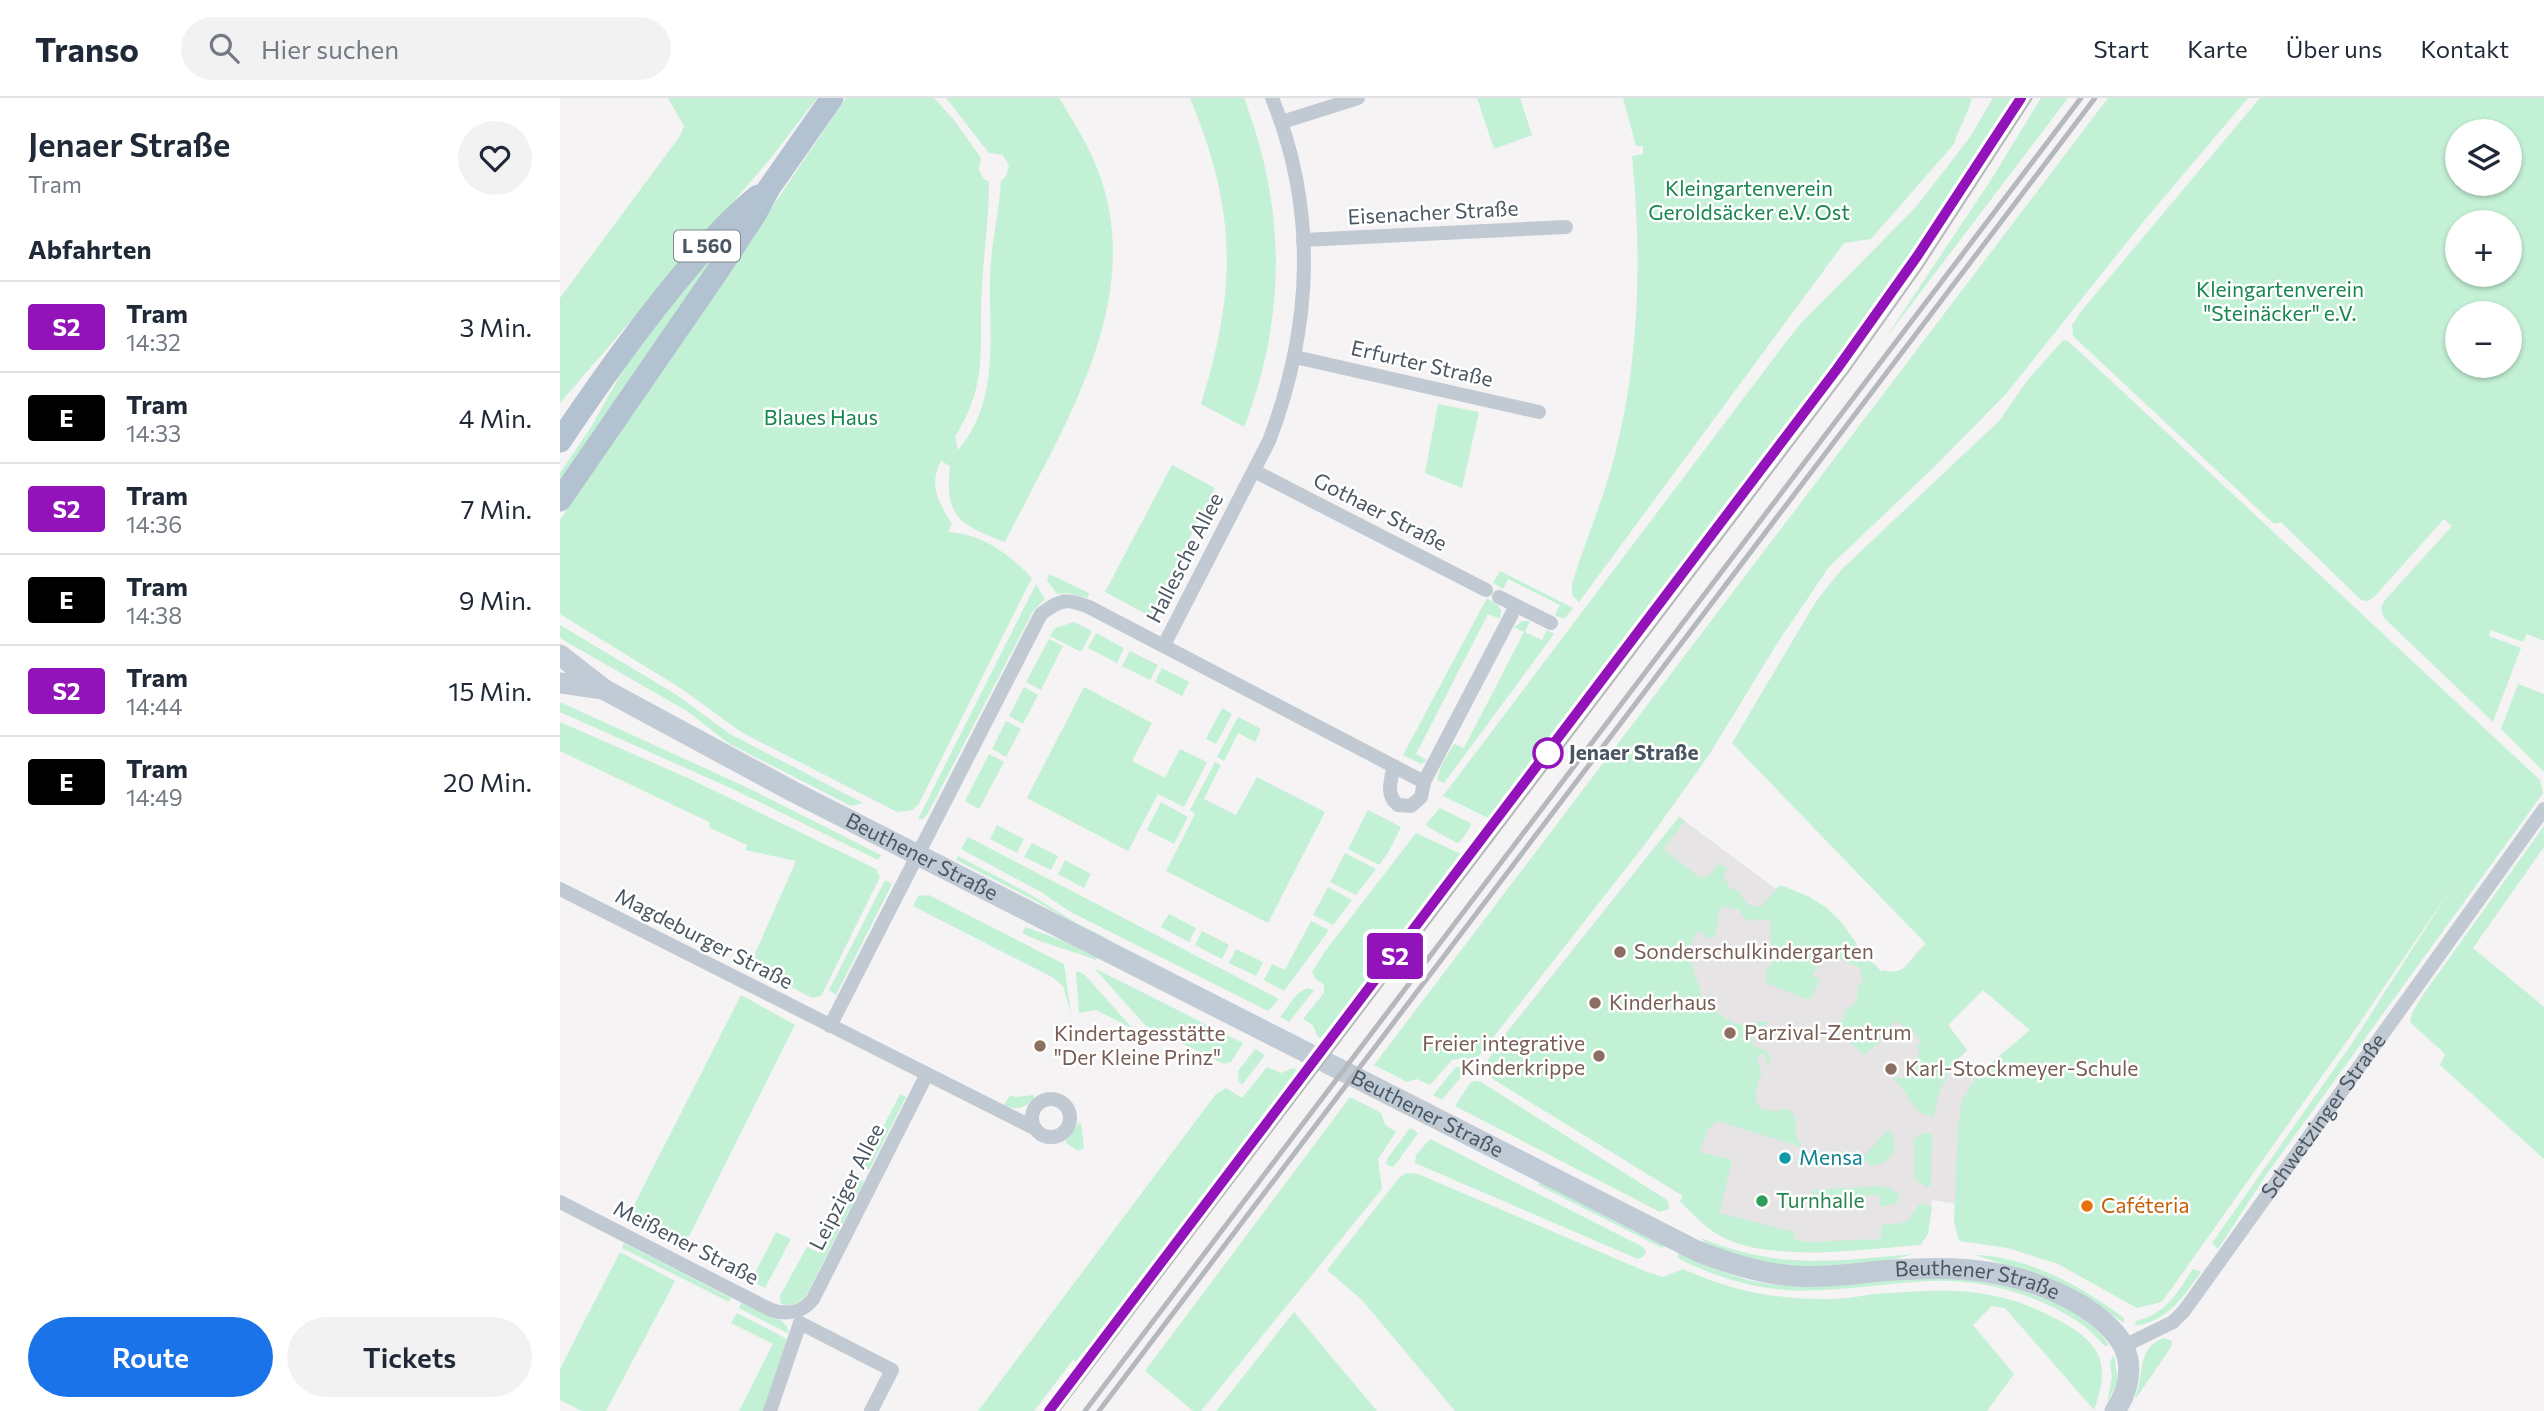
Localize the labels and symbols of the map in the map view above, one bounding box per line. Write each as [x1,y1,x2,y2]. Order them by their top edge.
park label: Kleingartenverein Geroldsäcker e.V. Ost [1648,175,1850,224]
street label: Eisenacher Straße [1347,195,1519,228]
road number: L 560 [674,230,740,262]
park label: Kleingartenverein "Steinäcker" e.V. [2196,276,2364,325]
street label: Erfurter Straße [1349,334,1496,391]
park label: Blaues Haus [764,404,878,429]
street label: Gothaer Straße [1310,466,1452,555]
street label: Hallesche Allee [1140,488,1227,627]
marker: Jenaer Straße [1533,738,1563,768]
place label: Jenaer Straße [1569,739,1698,764]
street label: Beuthener Straße [842,807,1003,905]
street label: Magdeburger Straße [612,882,798,993]
line badge: S2 [1364,933,1426,979]
place label: Sonderschulkindergarten [1634,938,1874,963]
marker: Sonderschulkindergarten [1612,944,1628,960]
place label: Kinderhaus [1609,989,1716,1014]
marker: Kinderhaus [1587,995,1603,1011]
place label: Parzival-Zentrum [1744,1019,1911,1044]
place label: Kindertagesstätte "Der Kleine Prinz" [1054,1020,1226,1069]
marker: Parzival-Zentrum [1722,1025,1738,1041]
street label: Schwetzinger Straße [2255,1028,2390,1202]
place label: Freier integrative Kinderkrippe [1422,1030,1585,1079]
marker: Kindertagesstätte "Der Kleine Prinz" [1032,1038,1048,1054]
marker: Freier integrative Kinderkrippe [1591,1048,1607,1064]
place label: Karl-Stockmeyer-Schule [1905,1055,2138,1080]
marker: Karl-Stockmeyer-Schule [1883,1061,1899,1077]
street label: Beuthener Straße [1348,1063,1508,1162]
street label: Leipziger Allee [803,1119,888,1254]
place label: Mensa [1799,1144,1863,1169]
marker: Mensa [1777,1150,1793,1166]
place label: Turnhalle [1776,1187,1865,1212]
place label: Caféteria [2101,1192,2189,1217]
marker: Turnhalle [1754,1193,1770,1209]
street label: Meißener Straße [610,1194,763,1289]
marker: Caféteria [2079,1198,2095,1214]
street label: Beuthener Straße [1894,1254,2064,1303]

